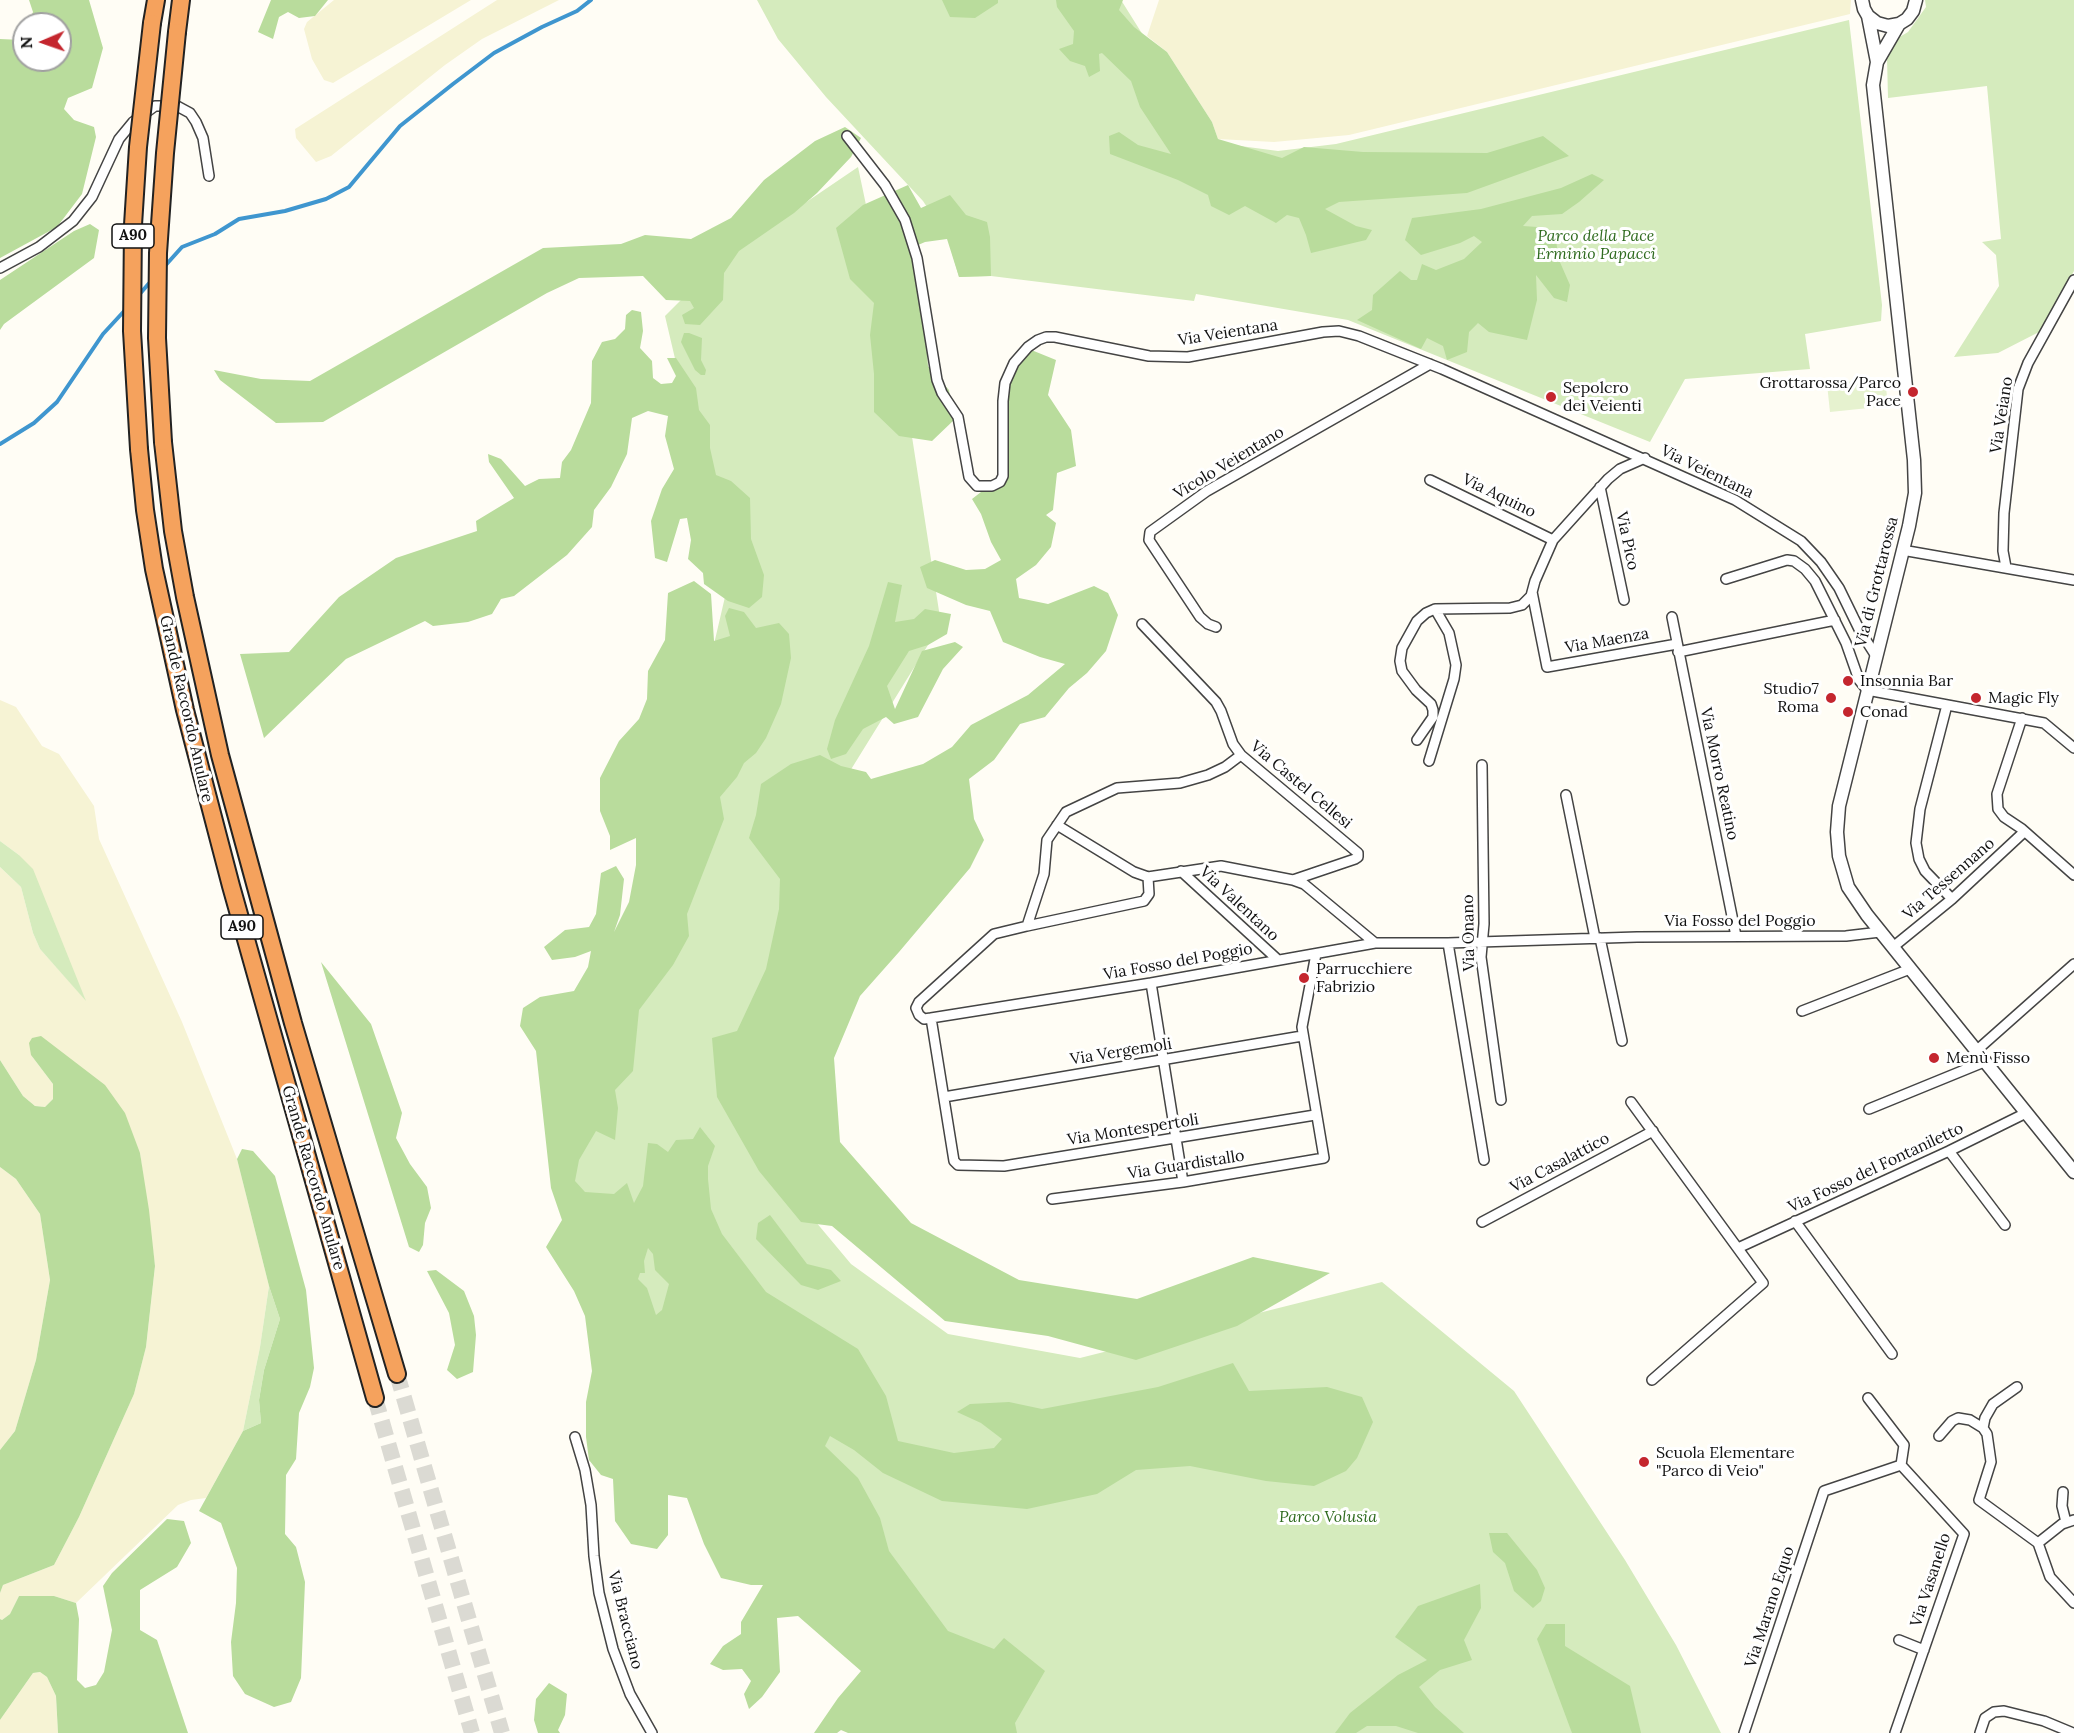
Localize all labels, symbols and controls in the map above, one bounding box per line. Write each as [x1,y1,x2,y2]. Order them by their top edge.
north arrow [12,12,72,72]
text: N [16,36,36,49]
road number: A90 [112,224,154,248]
park label: Parco della Pace Erminio Papacci [1536,226,1656,264]
street label: Via Veientana [1177,316,1279,350]
place label: Grottarossa/Parco Pace [1759,373,1901,411]
street label: Via Veiano [1986,375,2018,455]
place label: Sepolcro dei Veienti [1563,378,1642,416]
marker: Grottarossa/Parco Pace [1906,385,1920,399]
marker: Sepolcro dei Veienti [1544,390,1558,404]
street label: Vicolo Veientano [1170,423,1288,503]
street label: Via Veientana [1657,441,1757,503]
street label: Via Aquino [1459,470,1539,522]
street label: Via Pico [1611,510,1643,572]
street label: Via di Grottarossa [1851,515,1903,649]
street label: Grande Raccordo Anulare [155,614,217,804]
street label: Via Maenza [1564,624,1650,658]
place label: Insonnia Bar [1860,671,1953,691]
marker: Insonnia Bar [1841,674,1855,688]
place label: Studio7 Roma [1763,679,1819,717]
place label: Magic Fly [1988,688,2059,708]
marker: Studio7 Roma [1824,691,1838,705]
marker: Magic Fly [1969,691,1983,705]
place label: Conad [1860,702,1908,722]
marker: Conad [1841,705,1855,719]
street label: Via Morro Reatino [1696,706,1742,842]
street label: Via Castel Cellesi [1246,737,1356,833]
street label: Via Tessennano [1899,834,1999,924]
street label: Via Valentano [1195,862,1283,946]
street label: Via Onano [1459,894,1479,972]
street label: Via Fosso del Poggio [1664,911,1816,931]
road number: A90 [221,915,263,939]
street label: Via Fosso del Poggio [1102,939,1254,985]
place label: Parrucchiere Fabrizio [1316,959,1412,997]
marker: Parrucchiere Fabrizio [1297,971,1311,985]
street label: Via Vergemoli [1069,1035,1173,1069]
place label: Menù Fisso [1946,1048,2030,1068]
marker: Menù Fisso [1927,1051,1941,1065]
street label: Grande Raccordo Anulare [277,1083,349,1273]
street label: Via Montespertoli [1066,1110,1200,1150]
street label: Via Fosso del Fontaniletto [1785,1119,1967,1217]
street label: Via Casalattico [1507,1129,1613,1197]
street label: Via Guardistallo [1126,1146,1246,1184]
place label: Scuola Elementare "Parco di Veio" [1656,1443,1795,1481]
marker: Scuola Elementare "Parco di Veio" [1637,1455,1651,1469]
park label: Parco Volusia [1279,1507,1377,1527]
street label: Via Vasanello [1907,1531,1955,1629]
street label: Via Marano Equo [1741,1544,1799,1670]
street label: Via Bracciano [603,1569,647,1671]

